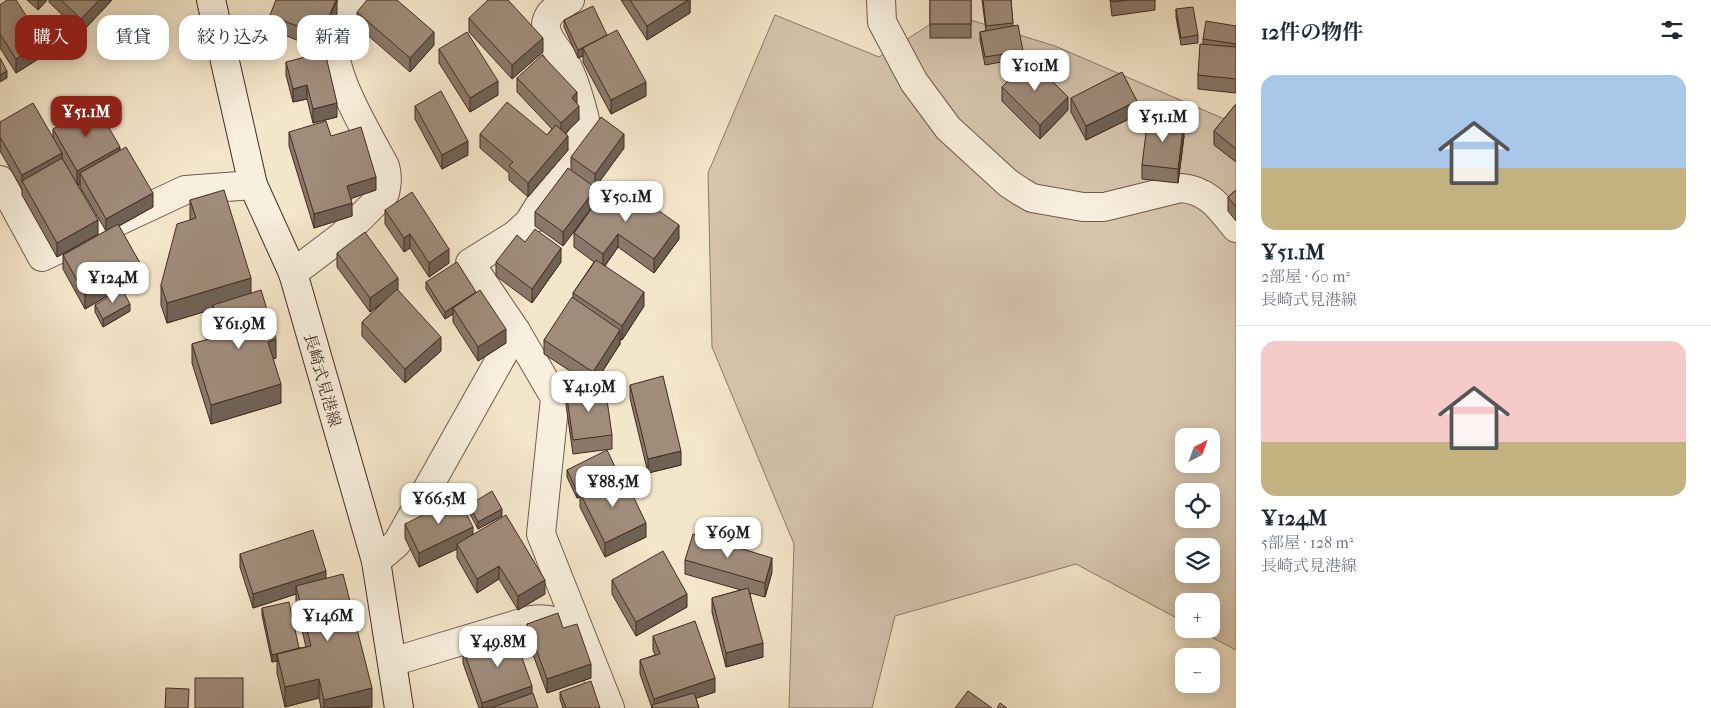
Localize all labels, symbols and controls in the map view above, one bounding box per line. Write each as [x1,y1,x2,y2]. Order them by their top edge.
chip: 購入 [15,15,87,60]
chip: 賃貸 [97,15,169,60]
chip: 絞り込み [179,15,287,60]
chip: 新着 [297,15,369,60]
icon: filters [1658,16,1686,44]
text: 12件の物件 [1261,20,1363,44]
pin: ¥101M [1000,49,1070,92]
text: ¥101M [1011,56,1059,75]
pin: ¥51.1M [45,96,127,138]
pin: ¥51.1M [1122,100,1204,143]
text: ¥51.1M [62,102,110,121]
text: ¥51.1M [1139,107,1187,126]
icon: home [1429,108,1519,198]
pin: ¥50.1M [585,180,667,223]
text: ¥50.1M [600,187,652,206]
text: ¥51.1M [1261,240,1325,264]
pin: ¥124M [78,262,148,304]
text: 2部屋 · 60 m² [1261,267,1350,286]
text: ¥124M [88,268,138,287]
text: 長崎式見港線 [1261,290,1357,309]
pin: ¥61.9M [198,308,280,350]
text: ¥61.9M [213,314,265,333]
street label: 長崎式見港線 [300,331,345,429]
pin: ¥41.9M [548,370,630,413]
icon: home [1429,373,1519,463]
text: ¥41.9M [562,377,616,396]
north arrow [1175,428,1220,472]
map controls [1175,428,1220,693]
pin: ¥88.5M [572,466,654,508]
text: ¥88.5M [587,472,639,491]
pin: ¥66.5M [398,482,480,525]
button: locate [1175,483,1220,528]
text: ¥66.5M [412,489,466,508]
text: ¥124M [1261,506,1327,530]
pin: ¥69M [698,516,758,559]
text: ¥69M [706,523,750,542]
text: 5部屋 · 128 m² [1261,533,1353,552]
button: layers [1175,538,1220,583]
text: 長崎式見港線 [1261,556,1357,575]
button: + [1175,593,1220,638]
pin: ¥146M [293,600,363,642]
text: ¥146M [303,606,353,625]
pin: ¥49.8M [457,626,539,668]
text: ¥49.8M [470,632,526,651]
button: − [1175,648,1220,693]

